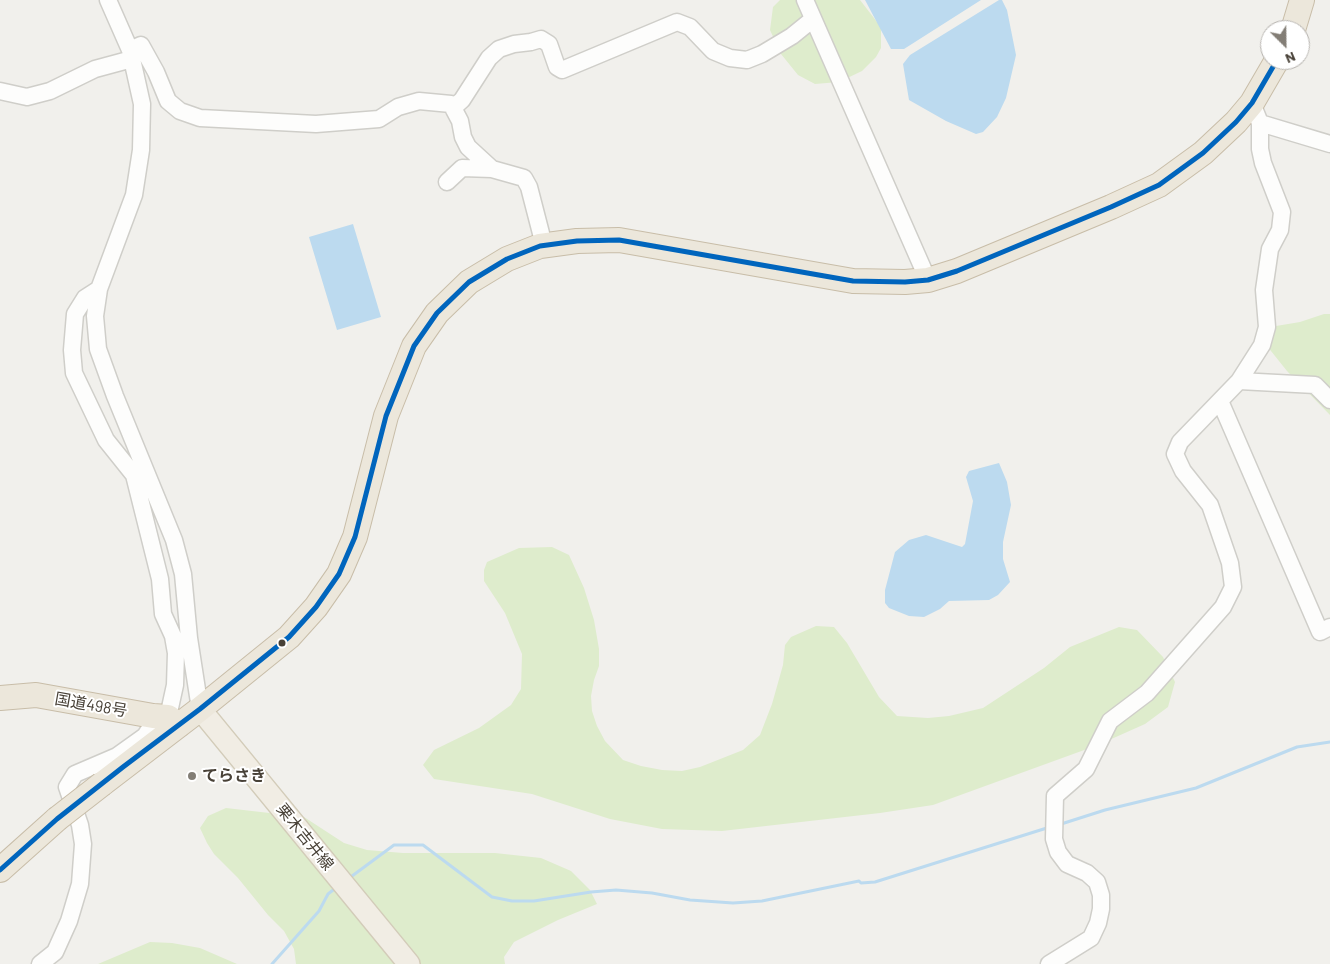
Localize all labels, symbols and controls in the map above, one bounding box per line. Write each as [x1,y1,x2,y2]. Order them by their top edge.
north arrow [1260,20,1310,70]
text: N [1283,49,1298,68]
unlabelled marker [277,638,287,648]
street label: 国道498号 [53,689,129,721]
place label: てらさき [202,766,266,786]
marker: てらさき [186,770,198,782]
street label: 栗木吉井線 [272,800,338,874]

